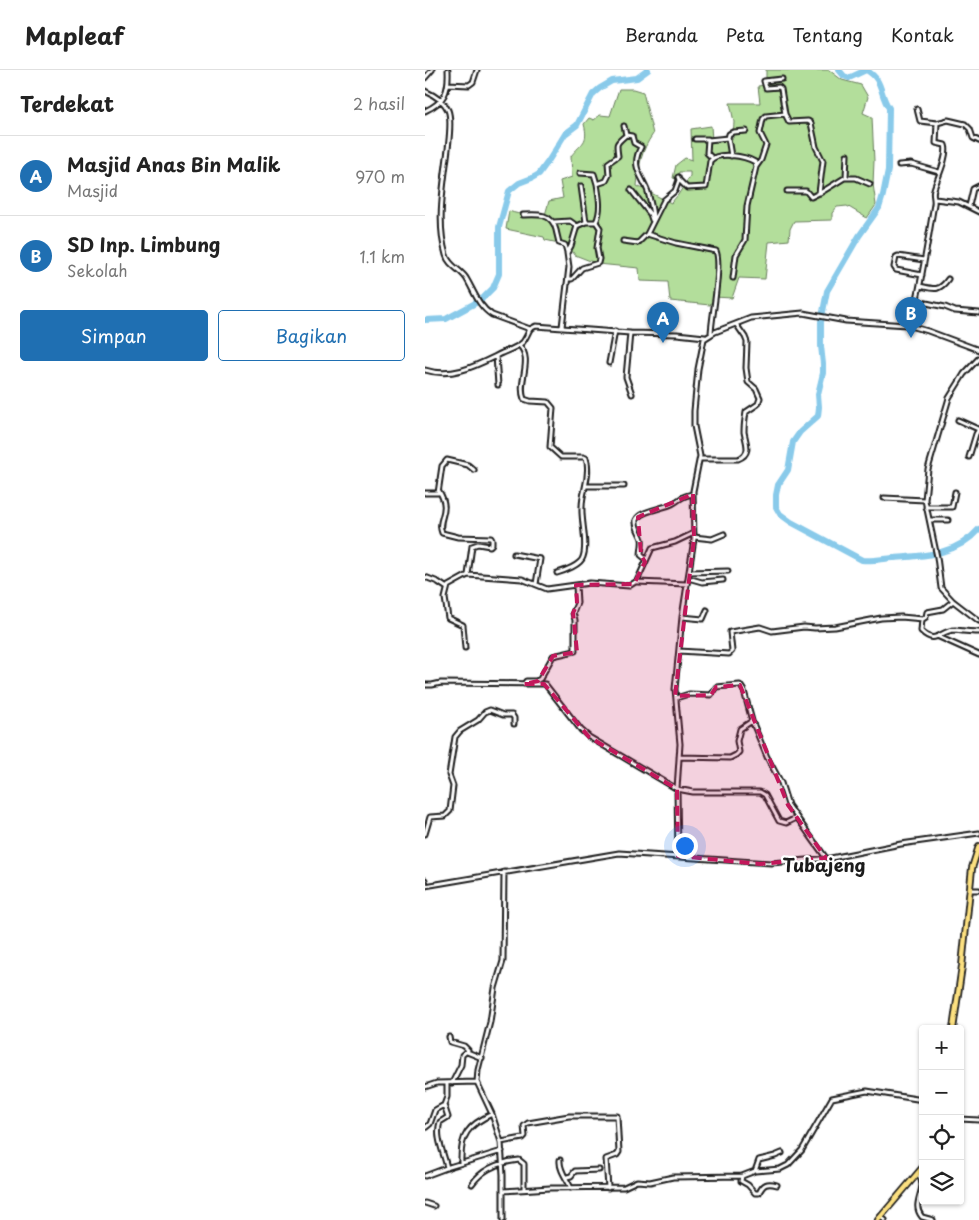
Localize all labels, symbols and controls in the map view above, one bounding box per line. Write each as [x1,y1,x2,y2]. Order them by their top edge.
text: Mapleaf [25,17,124,53]
text: Beranda [625,21,698,48]
text: Peta [726,21,764,48]
text: Tentang [792,21,863,48]
text: Kontak [891,21,954,48]
text: Terdekat [20,87,114,119]
text: 2 hasil [353,91,405,115]
text: Masjid Anas Bin Malik [67,150,280,178]
text: A [30,164,42,188]
text: 970 m [355,164,405,188]
text: Masjid [67,178,118,202]
text: SD Inp. Limbung [67,230,220,258]
text: B [31,244,41,268]
text: 1.1 km [359,244,405,268]
text: Sekolah [67,258,128,282]
pin: B [895,297,927,338]
pin: A [647,302,679,343]
button: Simpan [20,310,208,361]
button: Bagikan [218,310,405,361]
your location [672,833,698,859]
district label: Tubajeng [782,851,866,878]
map controls [919,1025,964,1205]
button: + [919,1025,964,1070]
button: − [919,1070,964,1115]
button: locate [919,1115,964,1160]
button: layers [919,1160,964,1205]

